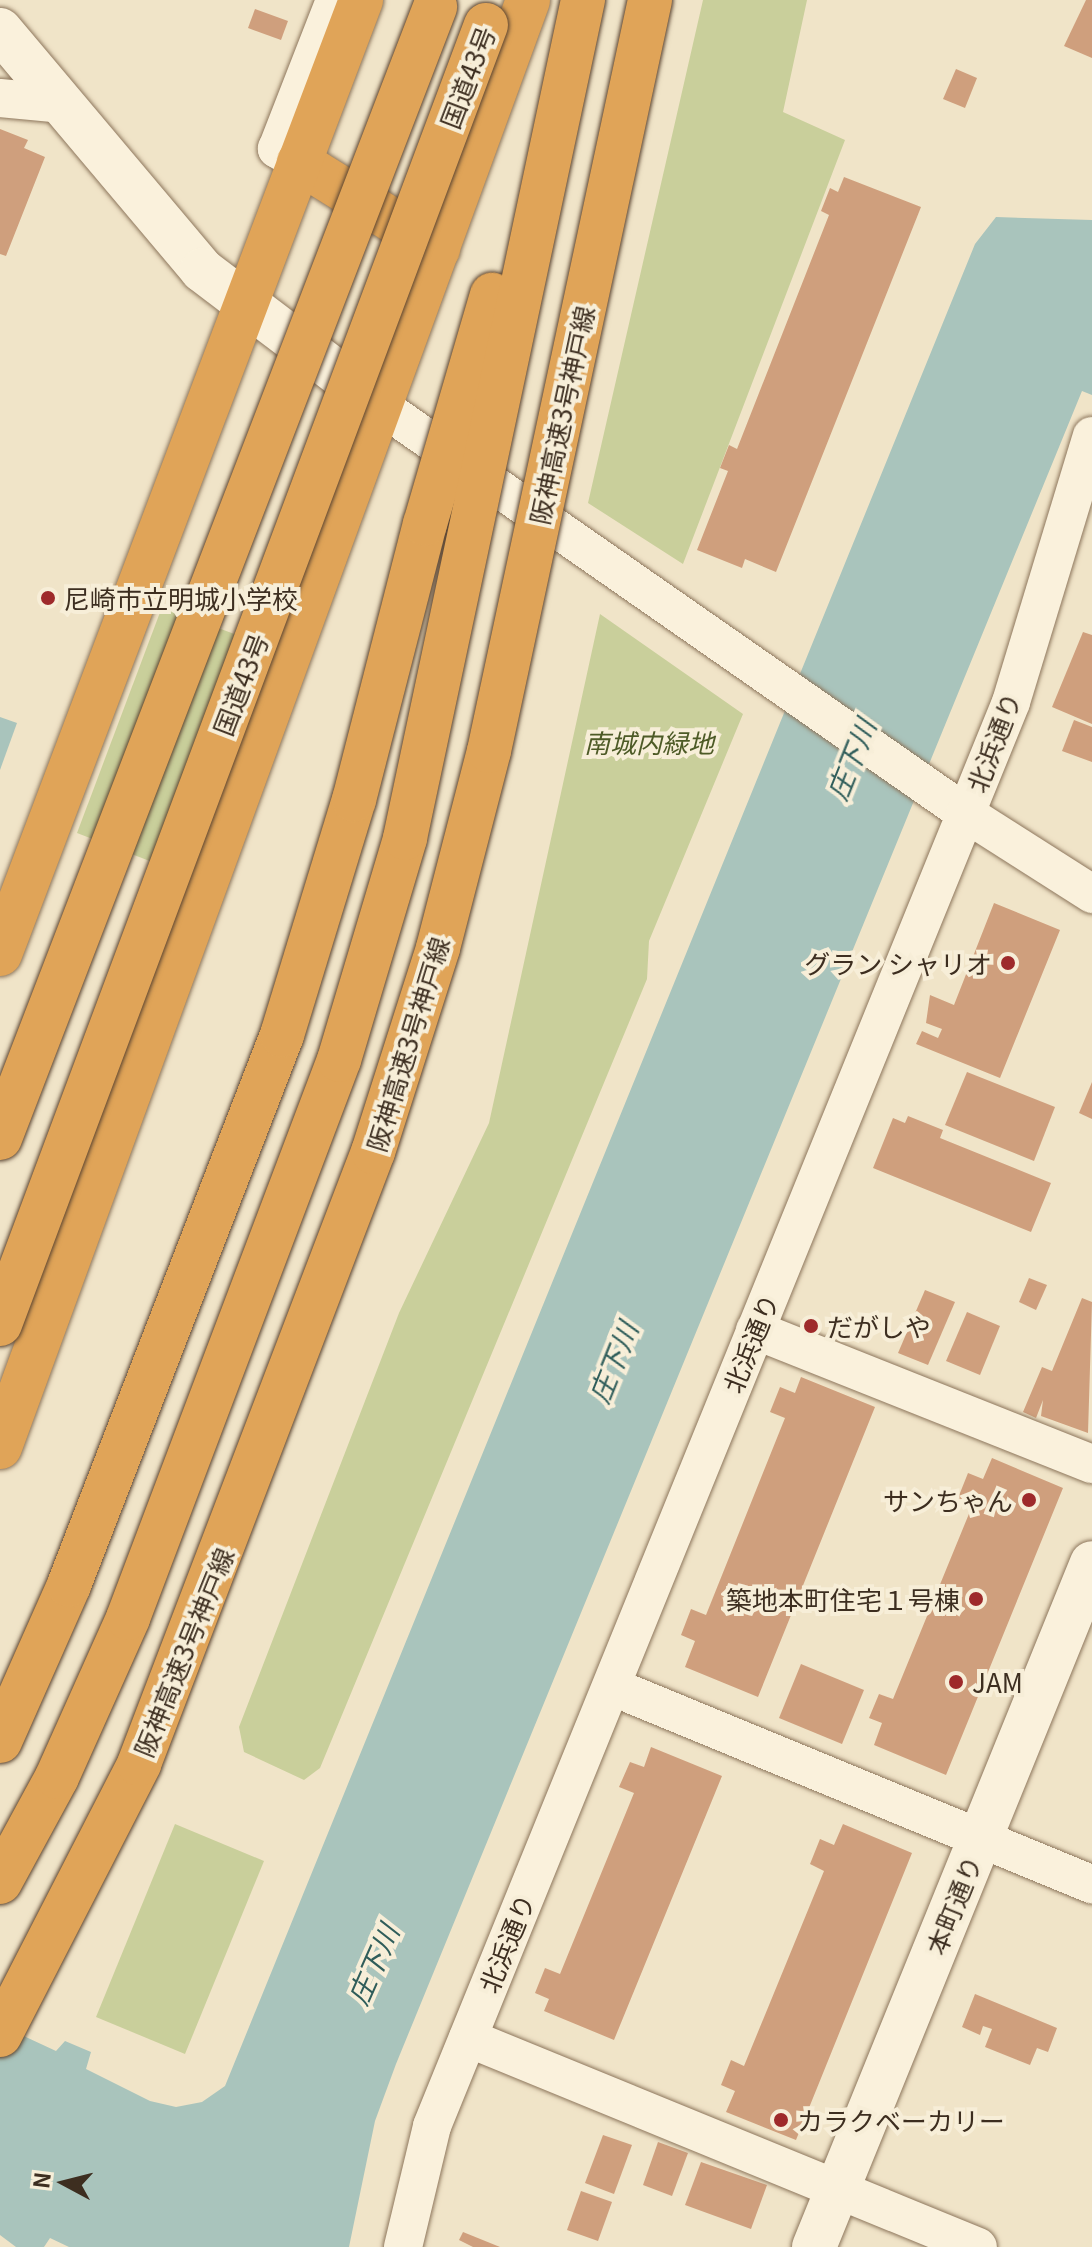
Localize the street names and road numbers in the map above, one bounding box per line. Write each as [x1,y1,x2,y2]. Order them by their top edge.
street label: 国道43号 [433,22,501,132]
street label: 阪神高速3号神戸線 [523,303,599,527]
street label: 国道43号 [206,629,274,739]
street label: 北浜通り [960,688,1026,796]
street label: 阪神高速3号神戸線 [360,933,454,1155]
street label: 北浜通り [716,1289,784,1397]
street label: 阪神高速3号神戸線 [127,1543,239,1761]
street label: 本町通り [919,1851,987,1959]
street label: 北浜通り [472,1889,540,1997]

